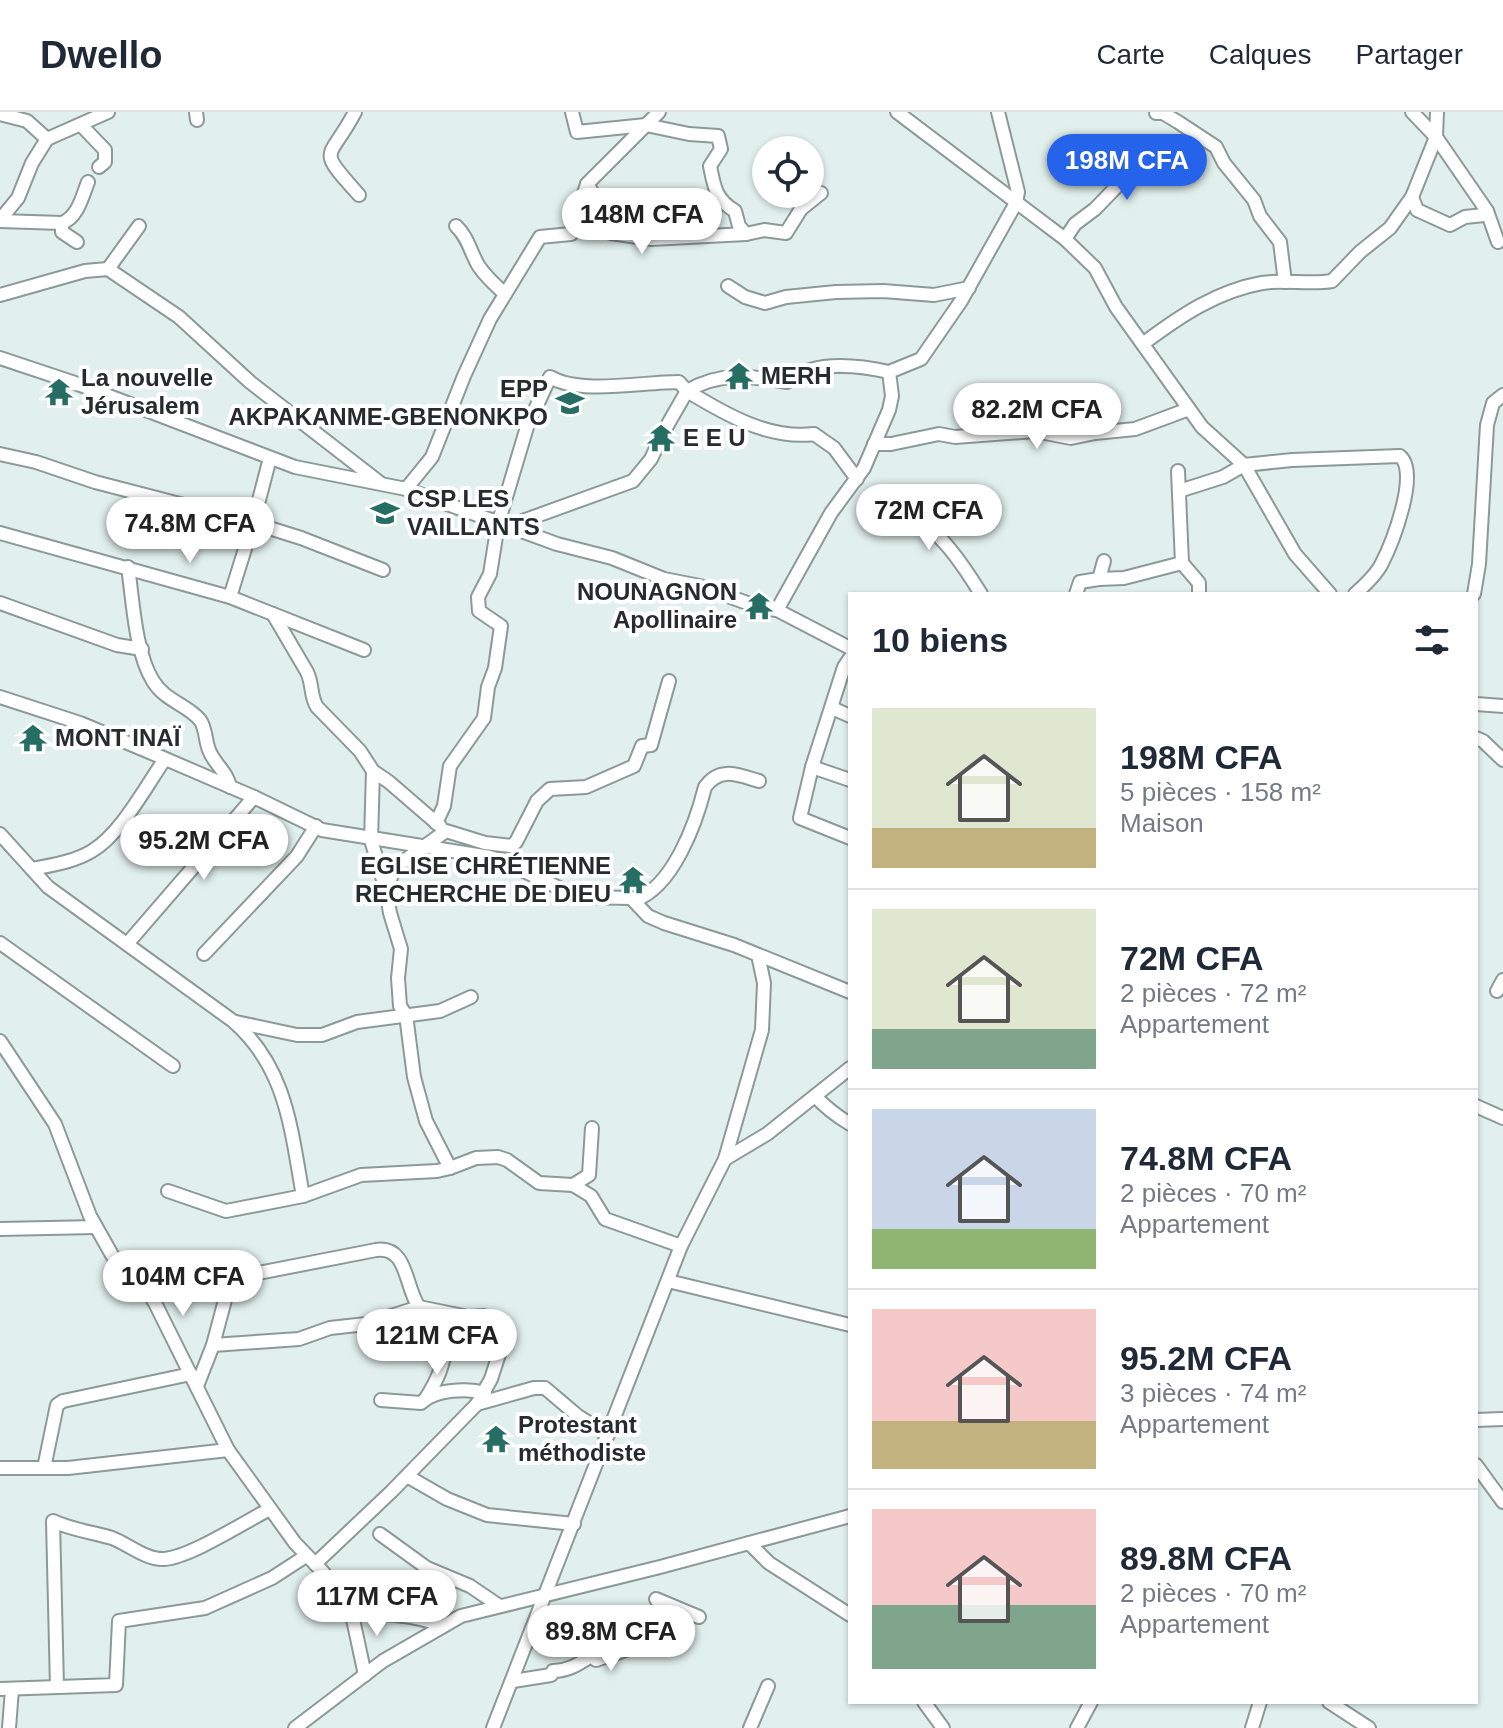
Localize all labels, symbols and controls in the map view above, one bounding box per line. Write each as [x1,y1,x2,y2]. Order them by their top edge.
text: Dwello [40,34,162,76]
text: Carte [1096,39,1165,70]
text: Calques [1209,39,1312,70]
text: Partager [1356,39,1463,70]
pin: 198M CFA [1044,134,1210,202]
map controls [752,136,824,208]
button: locate [752,136,824,208]
text: 198M CFA [1065,145,1189,175]
pin: 148M CFA [559,188,725,256]
text: 148M CFA [580,199,704,229]
temple icon: MERH [724,361,754,391]
place label: MERH [761,362,832,389]
place label: La nouvelle Jérusalem [81,364,213,419]
place label: EPP AKPAKANME-GBENONKPO [228,375,548,430]
temple icon: La nouvelle Jérusalem [44,377,74,407]
pin: 82.2M CFA [945,383,1129,451]
school or university icon: EPP AKPAKANME-GBENONKPO [555,388,585,418]
text: 82.2M CFA [971,394,1103,424]
temple icon: E E U [646,423,676,453]
place label: E E U [683,424,746,451]
pin: 72M CFA [855,484,1003,552]
place label: CSP LES VAILLANTS [407,485,540,540]
text: 72M CFA [874,495,984,525]
pin: 74.8M CFA [98,497,282,565]
school or university icon: CSP LES VAILLANTS [370,498,400,528]
text: 74.8M CFA [124,508,256,538]
place label: NOUNAGNON Apollinaire [577,578,737,633]
temple icon: NOUNAGNON Apollinaire [744,591,774,621]
icon: filters [1410,618,1454,662]
text: 10 biens [872,621,1008,659]
temple icon: MONT INAÏ [18,723,48,753]
place label: MONT INAÏ [55,724,182,751]
text: 198M CFA [1120,738,1283,776]
icon: home [936,740,1032,836]
text: 5 pièces · 158 m² [1120,777,1321,807]
text: Maison [1120,808,1204,838]
pin: 95.2M CFA [112,814,296,882]
text: 95.2M CFA [138,825,270,855]
place label: EGLISE CHRÉTIENNE RECHERCHE DE DIEU [355,852,611,907]
temple icon: EGLISE CHRÉTIENNE RECHERCHE DE DIEU [618,865,648,895]
text: 72M CFA [1120,939,1264,977]
icon: home [936,941,1032,1037]
text: 2 pièces · 72 m² [1120,978,1306,1008]
text: Appartement [1120,1009,1269,1039]
text: 74.8M CFA [1120,1139,1292,1177]
icon: home [936,1141,1032,1237]
text: 2 pièces · 70 m² [1120,1178,1306,1208]
text: Appartement [1120,1209,1269,1239]
pin: 104M CFA [100,1250,266,1318]
text: 104M CFA [121,1261,245,1291]
pin: 121M CFA [354,1309,520,1377]
text: 121M CFA [375,1320,499,1350]
text: 95.2M CFA [1120,1339,1292,1377]
icon: home [936,1341,1032,1437]
text: 3 pièces · 74 m² [1120,1378,1306,1408]
text: Appartement [1120,1409,1269,1439]
place label: Protestant méthodiste [518,1411,646,1466]
temple icon: Protestant méthodiste [481,1424,511,1454]
text: 89.8M CFA [1120,1539,1292,1577]
icon: home [936,1541,1032,1637]
pin: 117M CFA [294,1570,460,1638]
text: 2 pièces · 70 m² [1120,1578,1306,1608]
text: 117M CFA [316,1581,438,1611]
pin: 89.8M CFA [519,1605,703,1673]
text: Appartement [1120,1609,1269,1639]
text: 89.8M CFA [545,1616,677,1646]

